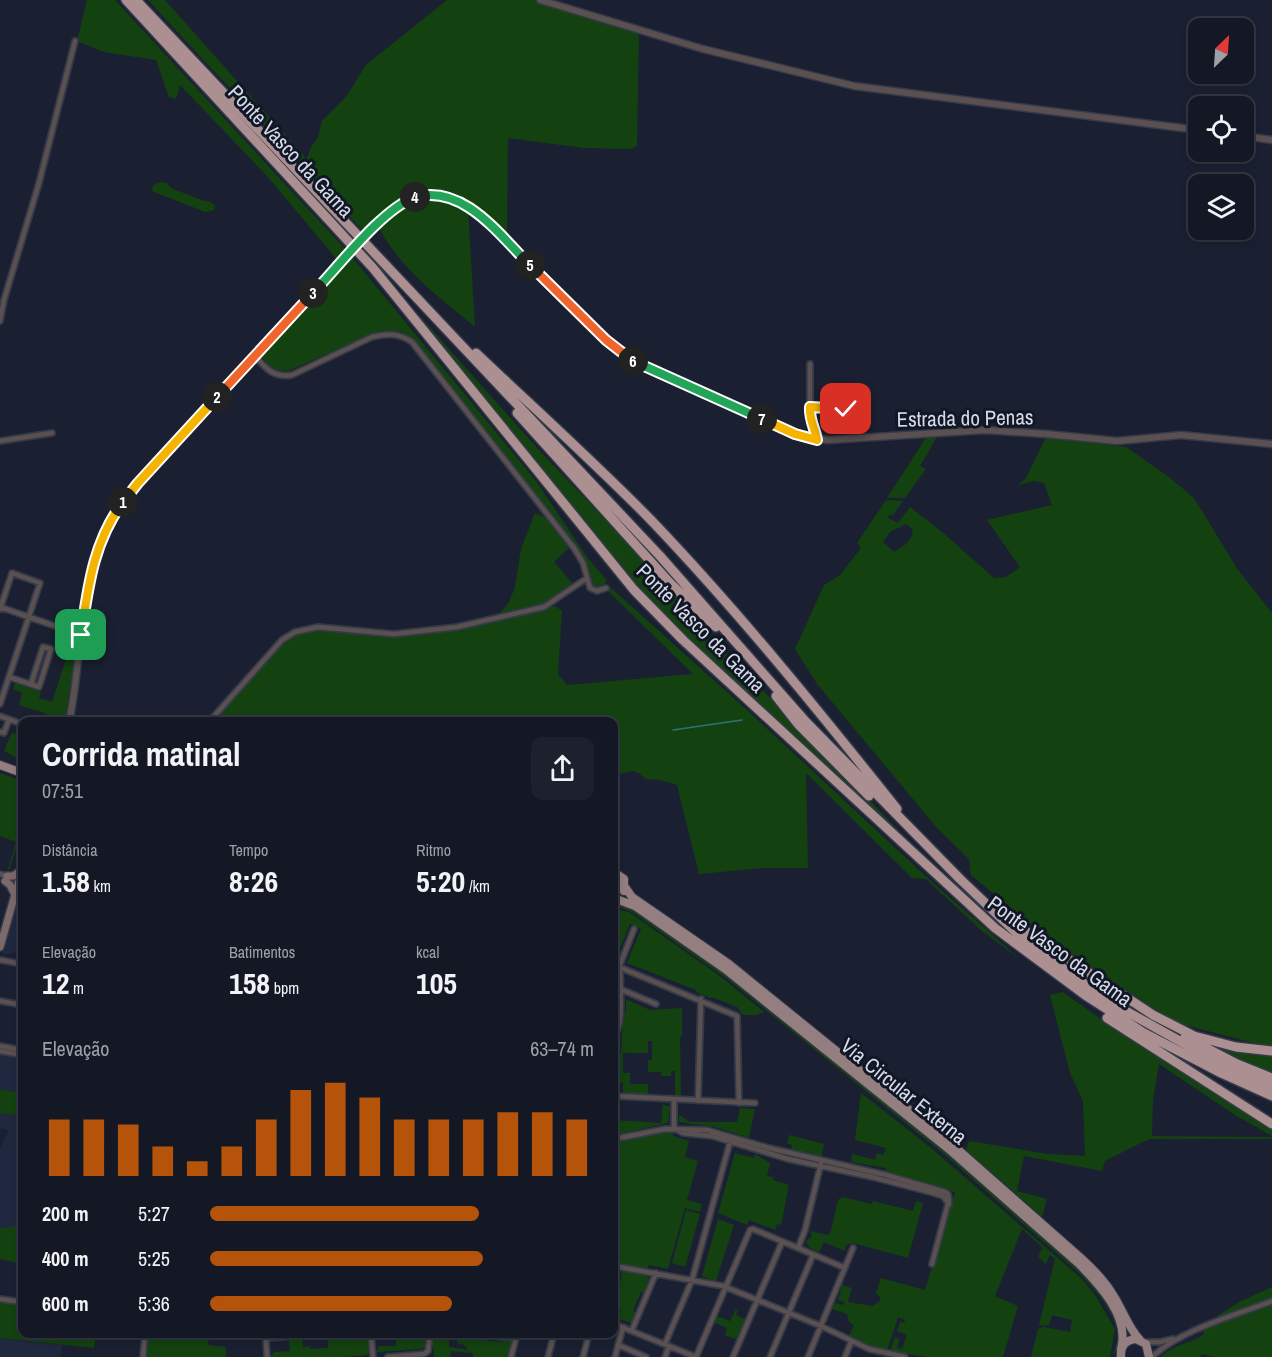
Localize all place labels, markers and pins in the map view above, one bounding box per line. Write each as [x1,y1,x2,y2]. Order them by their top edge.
pin: 4 [400,182,430,212]
pin: 5 [515,250,545,280]
pin: 3 [298,278,328,308]
pin: 6 [618,346,648,376]
pin: 2 [202,382,232,412]
pin [820,383,871,434]
pin: 7 [747,404,777,434]
pin: 1 [108,487,138,517]
pin [55,609,106,660]

